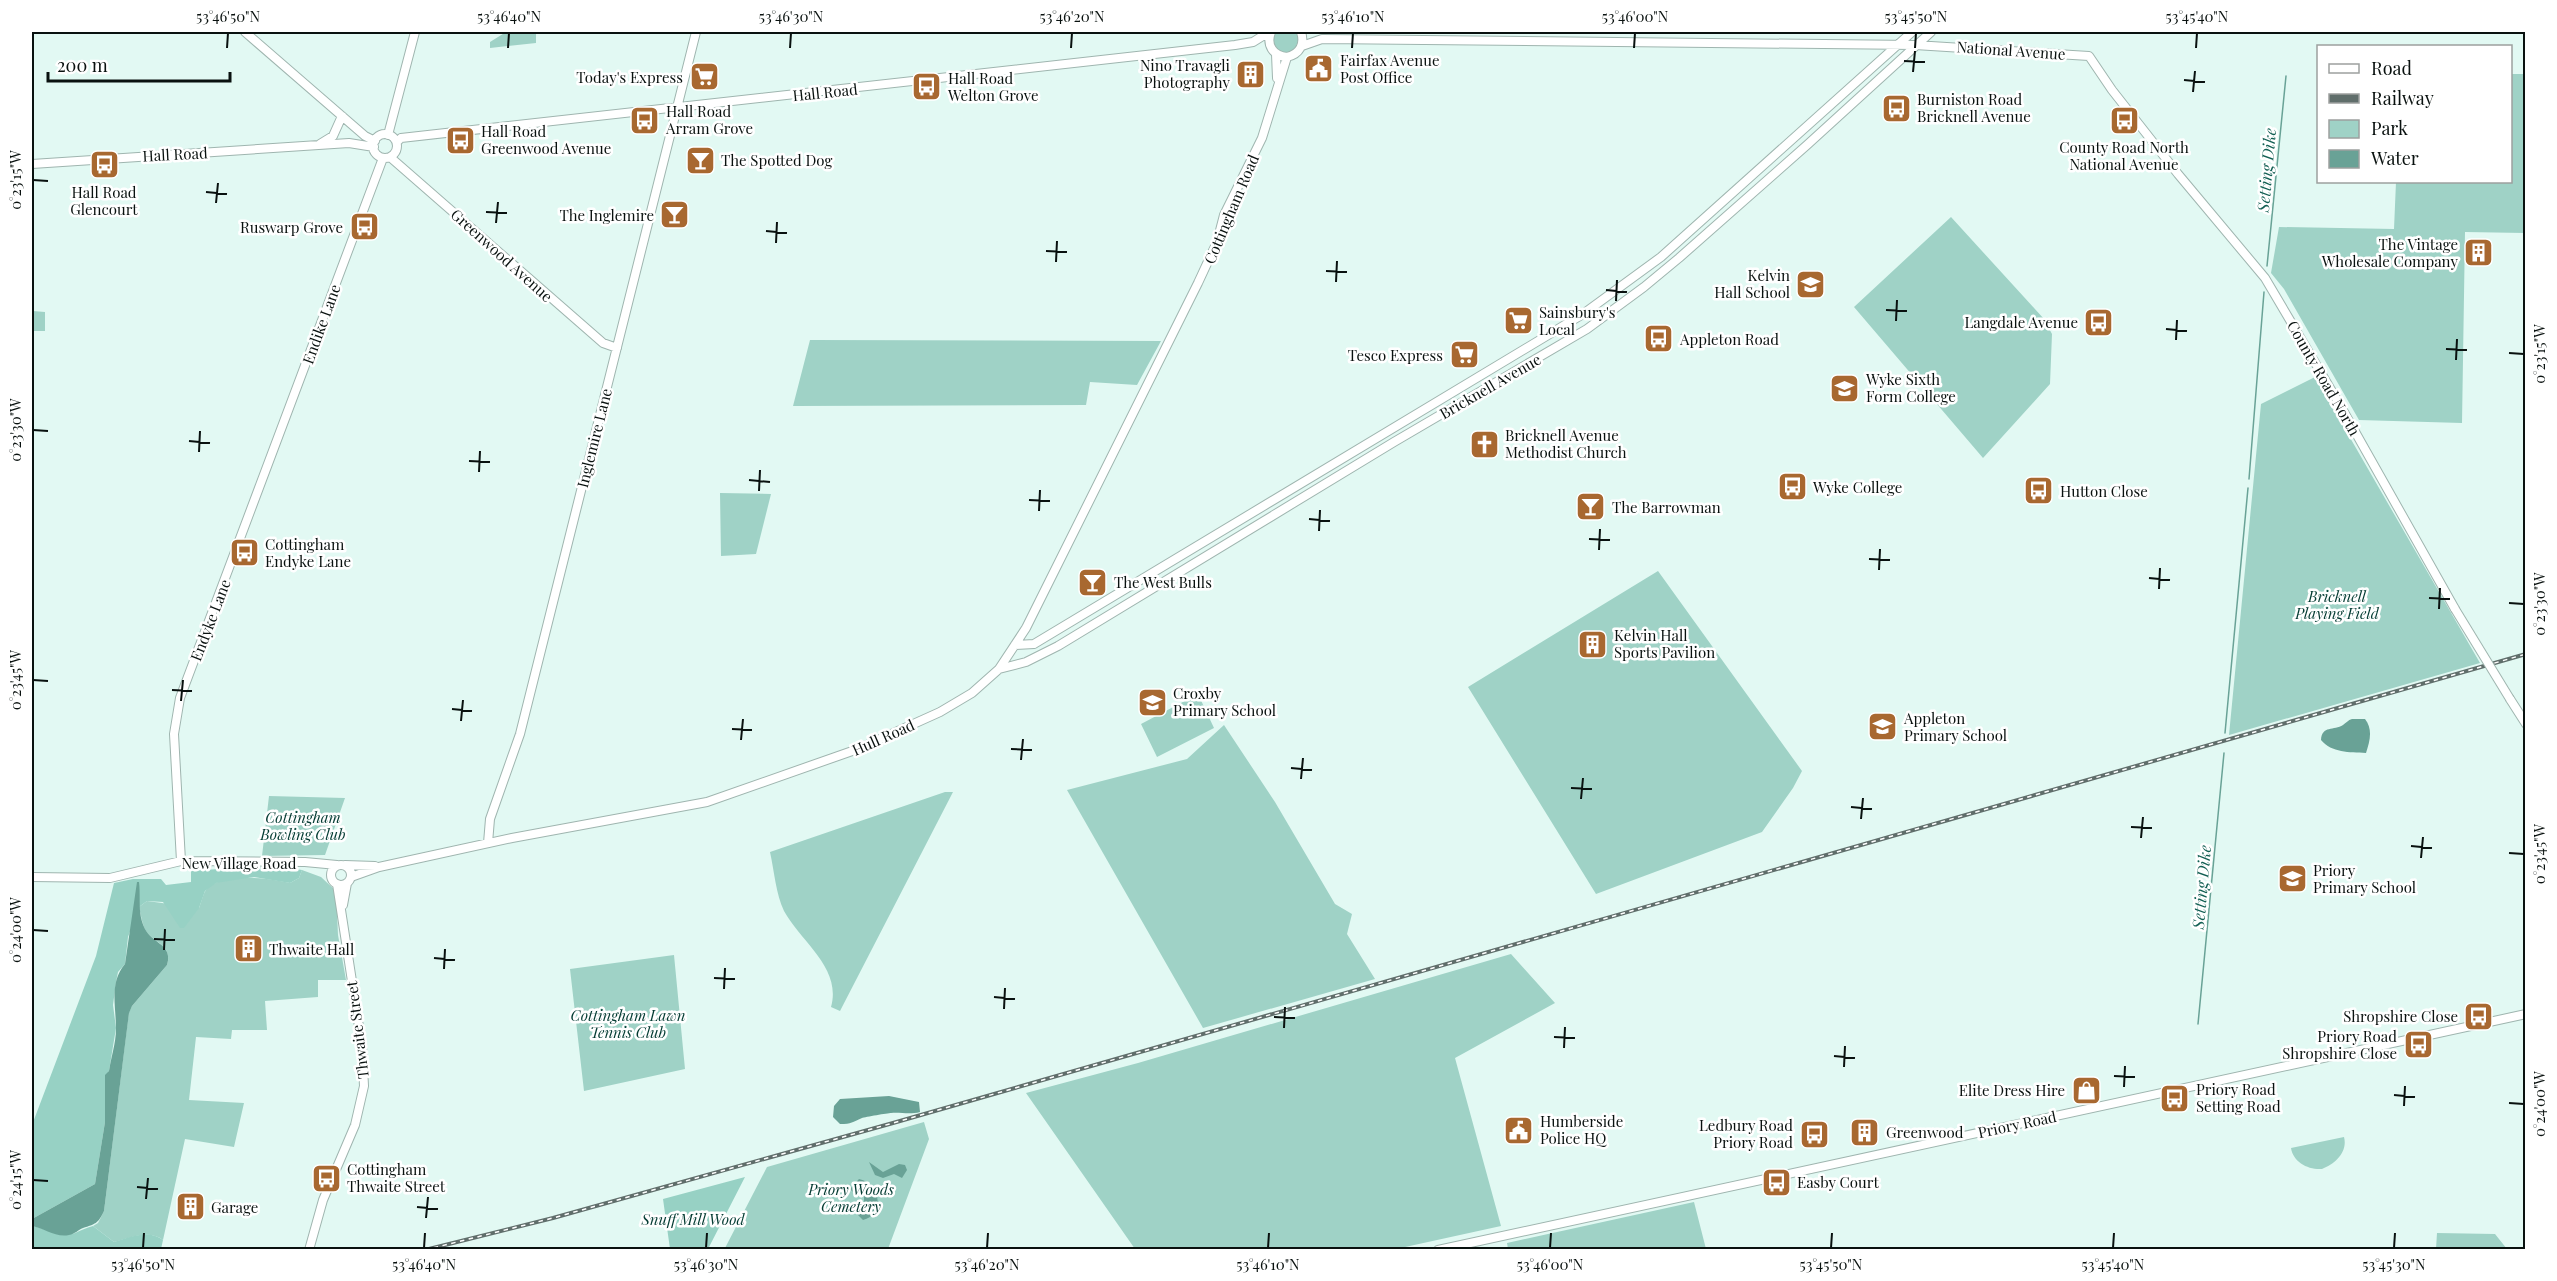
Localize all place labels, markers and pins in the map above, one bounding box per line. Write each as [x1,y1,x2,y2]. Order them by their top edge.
place label: Fairfax Avenue Post Office [1340,50,1440,87]
public building icon: Fairfax Avenue Post Office [1303,53,1335,85]
place label: Nino Travagli Photography [1140,55,1231,92]
building icon: Nino Travagli Photography [1235,58,1267,90]
supermarket icon: Today's Express [688,61,720,93]
place label: Today's Express [576,67,683,87]
place label: Hall Road Welton Grove [947,68,1038,105]
bus stop icon: Hall Road Welton Grove [911,71,943,103]
place label: Burniston Road Bricknell Avenue [1917,89,2031,126]
bus stop icon: Burniston Road Bricknell Avenue [1880,92,1912,124]
place label: Hall Road Arram Grove [665,101,753,138]
bus stop icon: Hall Road Arram Grove [629,104,661,136]
bus stop icon: County Road North National Avenue [2108,104,2140,136]
place label: Hall Road Greenwood Avenue [481,121,611,158]
bus stop icon: Hall Road Greenwood Avenue [444,124,476,156]
place label: County Road North National Avenue [2059,137,2189,174]
bar icon: The Spotted Dog [684,144,716,176]
bus stop icon: Hall Road Glencourt [88,149,120,181]
place label: The Spotted Dog [721,150,833,170]
place label: Hall Road Glencourt [70,182,138,219]
bar icon: The Inglemire [659,199,691,231]
place label: The Inglemire [559,205,654,225]
bus stop icon: Ruswarp Grove [348,211,380,243]
place label: Ruswarp Grove [240,217,343,237]
place label: The Vintage Wholesale Company [2321,234,2458,271]
building icon: The Vintage Wholesale Company [2463,237,2495,269]
place label: Kelvin Hall School [1714,265,1790,302]
school or university icon: Kelvin Hall School [1795,268,1827,300]
place label: Sainsbury's Local [1539,302,1616,339]
supermarket icon: Sainsbury's Local [1502,305,1534,337]
bus stop icon: Langdale Avenue [2083,306,2115,338]
place label: Langdale Avenue [1964,312,2078,332]
bus stop icon: Appleton Road [1643,323,1675,355]
place label: Appleton Road [1679,329,1779,349]
supermarket icon: Tesco Express [1448,339,1480,371]
place label: Tesco Express [1348,345,1443,365]
place label: Wyke Sixth Form College [1865,369,1956,406]
school or university icon: Wyke Sixth Form College [1829,372,1861,404]
place label: Bricknell Avenue Methodist Church [1505,425,1627,462]
church icon: Bricknell Avenue Methodist Church [1468,428,1500,460]
bus stop icon: Wyke College [1776,471,1808,503]
bus stop icon: Hutton Close [2023,475,2055,507]
place label: Wyke College [1812,477,1902,497]
place label: Hutton Close [2060,481,2148,501]
bar icon: The Barrowman [1575,491,1607,523]
place label: The Barrowman [1612,497,1721,517]
place label: Cottingham Endyke Lane [265,534,351,571]
bus stop icon: Cottingham Endyke Lane [228,537,260,569]
bar icon: The West Bulls [1077,566,1109,598]
place label: The West Bulls [1114,572,1212,592]
place label: Kelvin Hall Sports Pavilion [1614,625,1715,662]
building icon: Kelvin Hall Sports Pavilion [1577,628,1609,660]
place label: Croxby Primary School [1173,683,1276,720]
school or university icon: Croxby Primary School [1136,686,1168,718]
place label: Appleton Primary School [1903,708,2007,745]
school or university icon: Appleton Primary School [1867,711,1899,743]
place label: Priory Primary School [2313,860,2416,897]
school or university icon: Priory Primary School [2276,863,2308,895]
building icon: Thwaite Hall [232,933,264,965]
place label: Thwaite Hall [269,939,354,959]
bus stop icon: Shropshire Close [2463,1000,2495,1032]
place label: Shropshire Close [2343,1006,2458,1026]
place label: Priory Road Shropshire Close [2282,1026,2397,1063]
bus stop icon: Priory Road Shropshire Close [2402,1029,2434,1061]
shop icon: Elite Dress Hire [2070,1074,2102,1106]
place label: Priory Road Setting Road [2196,1079,2281,1116]
place label: Elite Dress Hire [1959,1080,2065,1100]
bus stop icon: Priory Road Setting Road [2159,1082,2191,1114]
place label: Humberside Police HQ [1540,1111,1623,1148]
public building icon: Humberside Police HQ [1503,1114,1535,1146]
place label: Ledbury Road Priory Road [1699,1115,1793,1152]
building icon: Greenwood [1849,1116,1881,1148]
bus stop icon: Ledbury Road Priory Road [1798,1118,1830,1150]
place label: Greenwood [1886,1122,1964,1142]
place label: Cottingham Thwaite Street [347,1159,446,1196]
bus stop icon: Cottingham Thwaite Street [310,1162,342,1194]
bus stop icon: Easby Court [1760,1166,1792,1198]
place label: Easby Court [1797,1172,1879,1192]
building icon: Garage [174,1191,206,1223]
place label: Garage [211,1197,258,1217]

